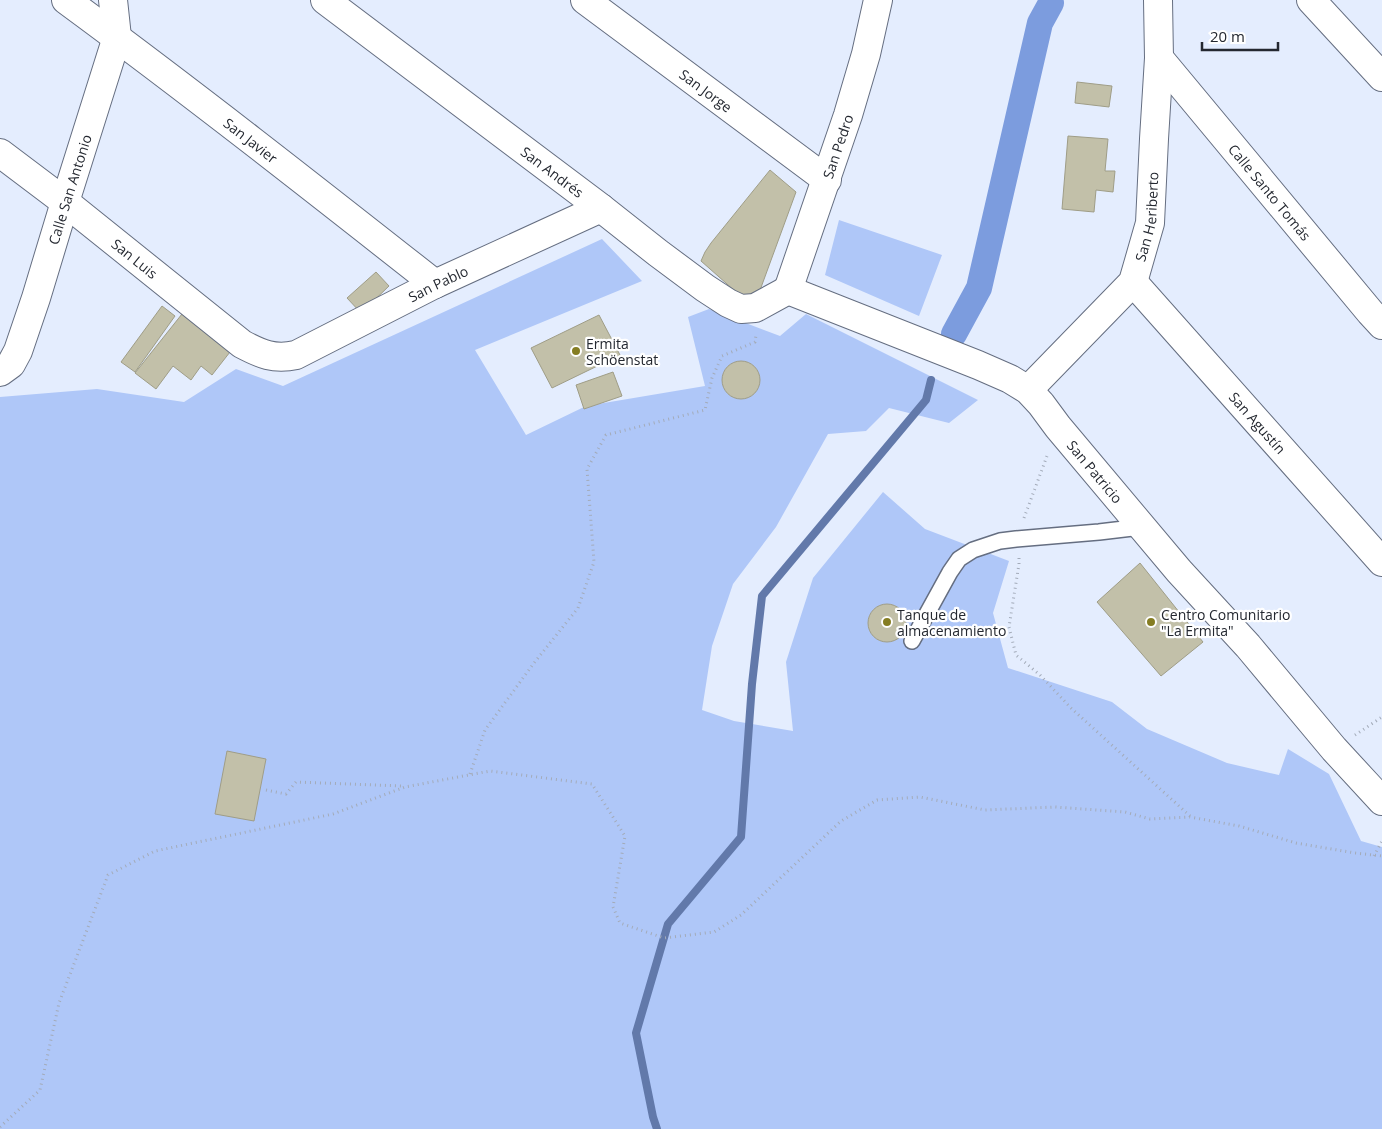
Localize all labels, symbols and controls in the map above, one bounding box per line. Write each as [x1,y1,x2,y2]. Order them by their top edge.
scale bar [1202,20,1278,52]
text: 20 m [1210,26,1245,46]
street label: San Jorge [676,64,736,116]
street label: San Pedro [817,112,857,181]
street label: San Javier [220,113,282,167]
street label: Calle San Antonio [43,132,95,247]
street label: Calle Santo Tomás [1225,140,1316,244]
street label: San Andrés [517,142,588,202]
street label: San Heriberto [1130,171,1162,264]
street label: San Luis [108,234,162,283]
street label: San Pablo [405,261,471,306]
place label: Ermita Schöenstat [586,334,658,369]
marker: Ermita Schöenstat [570,345,582,357]
street label: San Agustín [1225,388,1290,457]
street label: San Patricio [1063,436,1127,507]
place label: Tanque de almacenamiento [897,605,1006,640]
place label: Centro Comunitario "La Ermita" [1161,605,1290,640]
marker: Tanque de almacenamiento [881,616,893,628]
marker: Centro Comunitario "La Ermita" [1145,616,1157,628]

